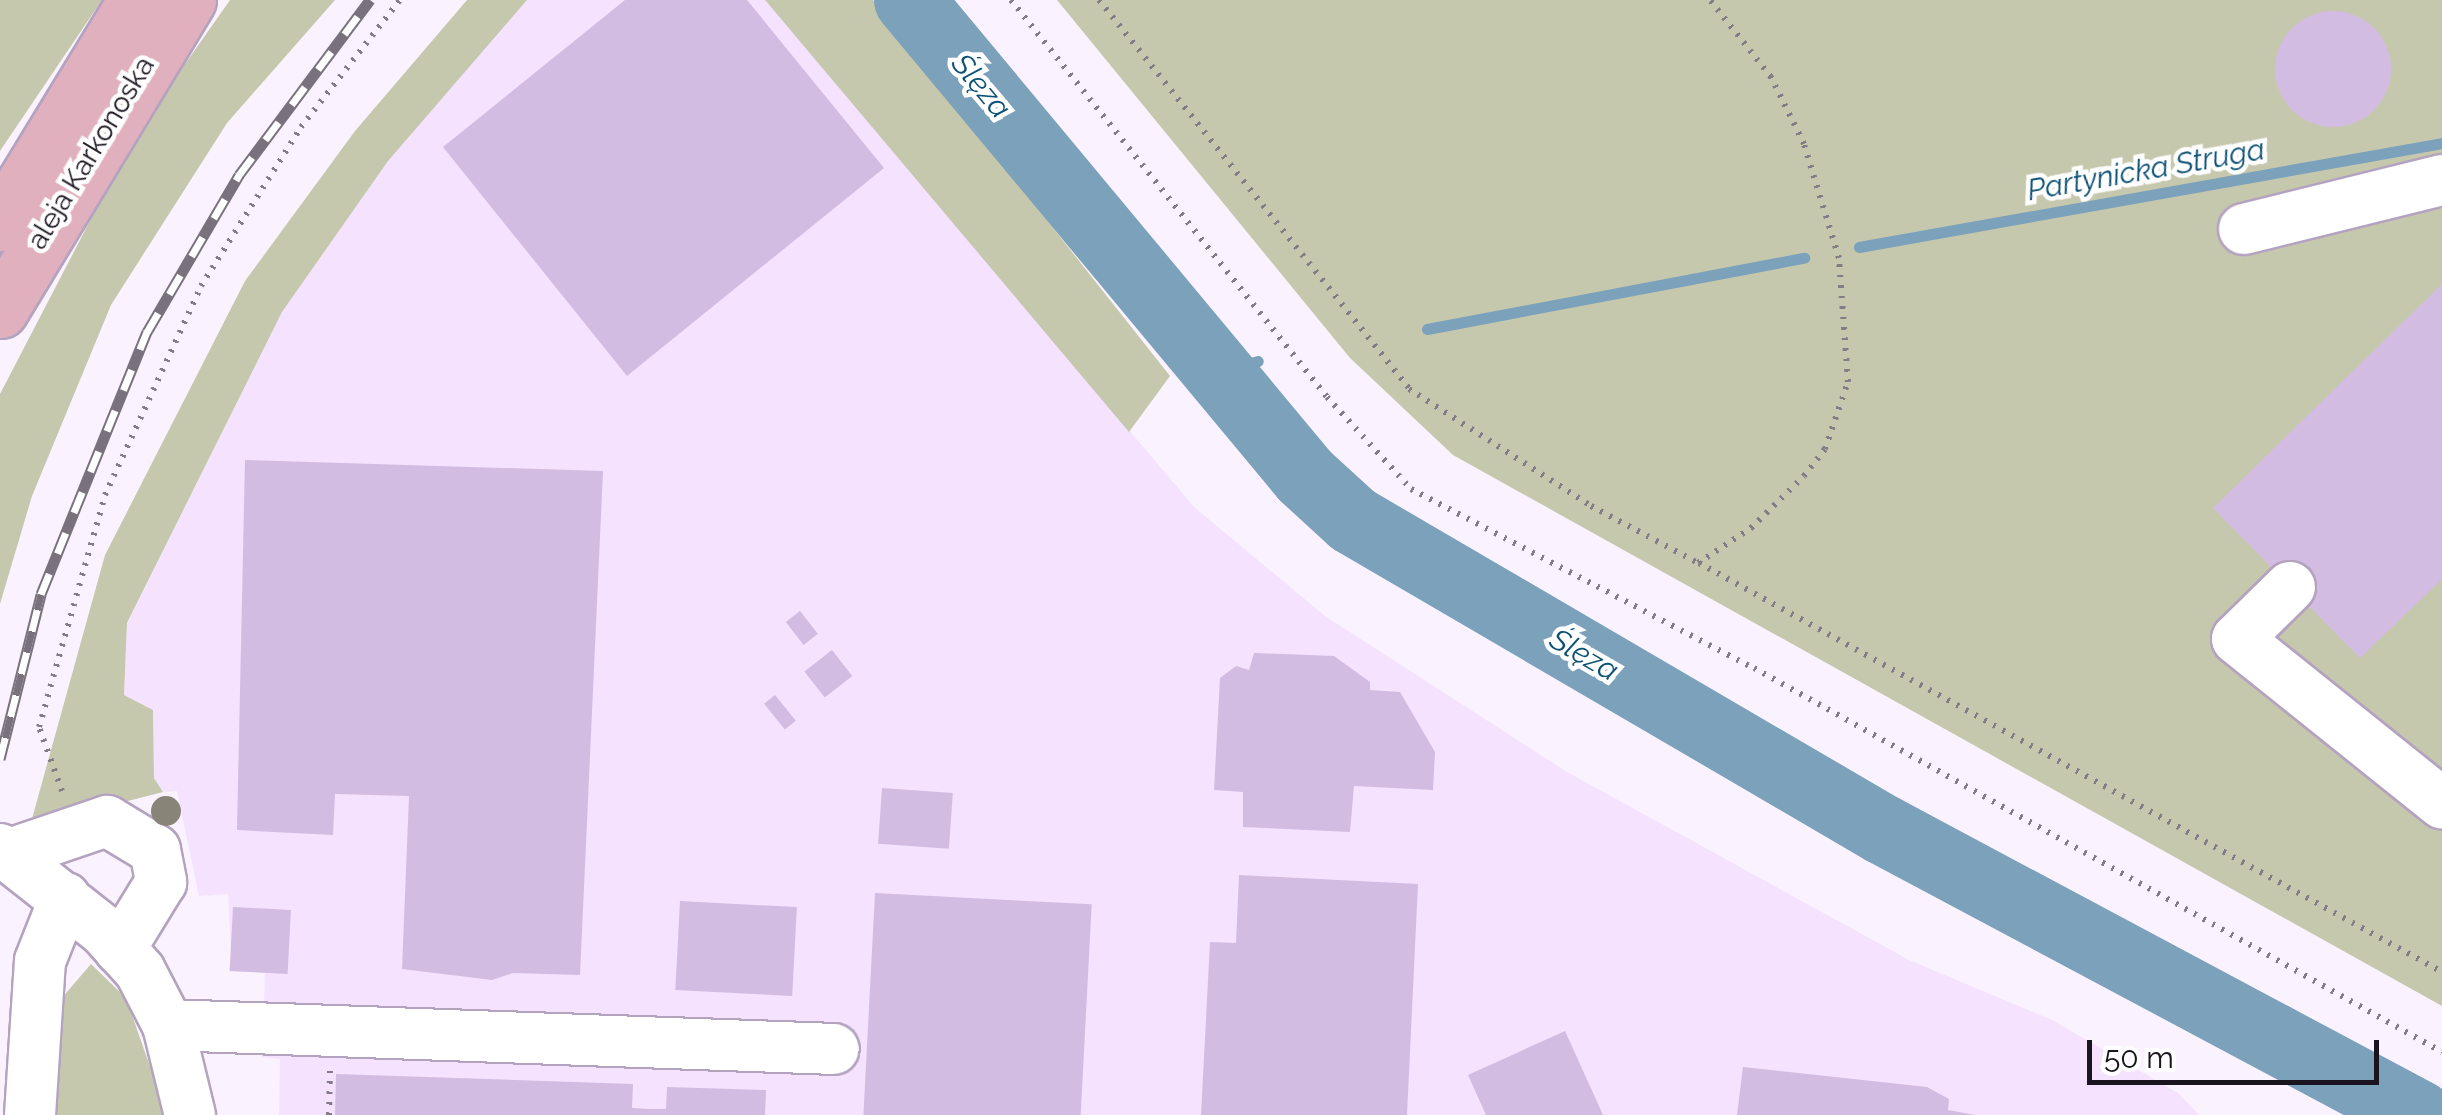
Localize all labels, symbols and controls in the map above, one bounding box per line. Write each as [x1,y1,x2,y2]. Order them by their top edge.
water label: Ślęza [944,46,1018,126]
street label: aleja Karkonoska [20,51,162,255]
water label: Partynicka Struga [2024,131,2268,209]
water label: Ślęza [1543,621,1625,689]
scale bar [2092,1020,2384,1082]
text: 50 m [2104,1040,2174,1075]

